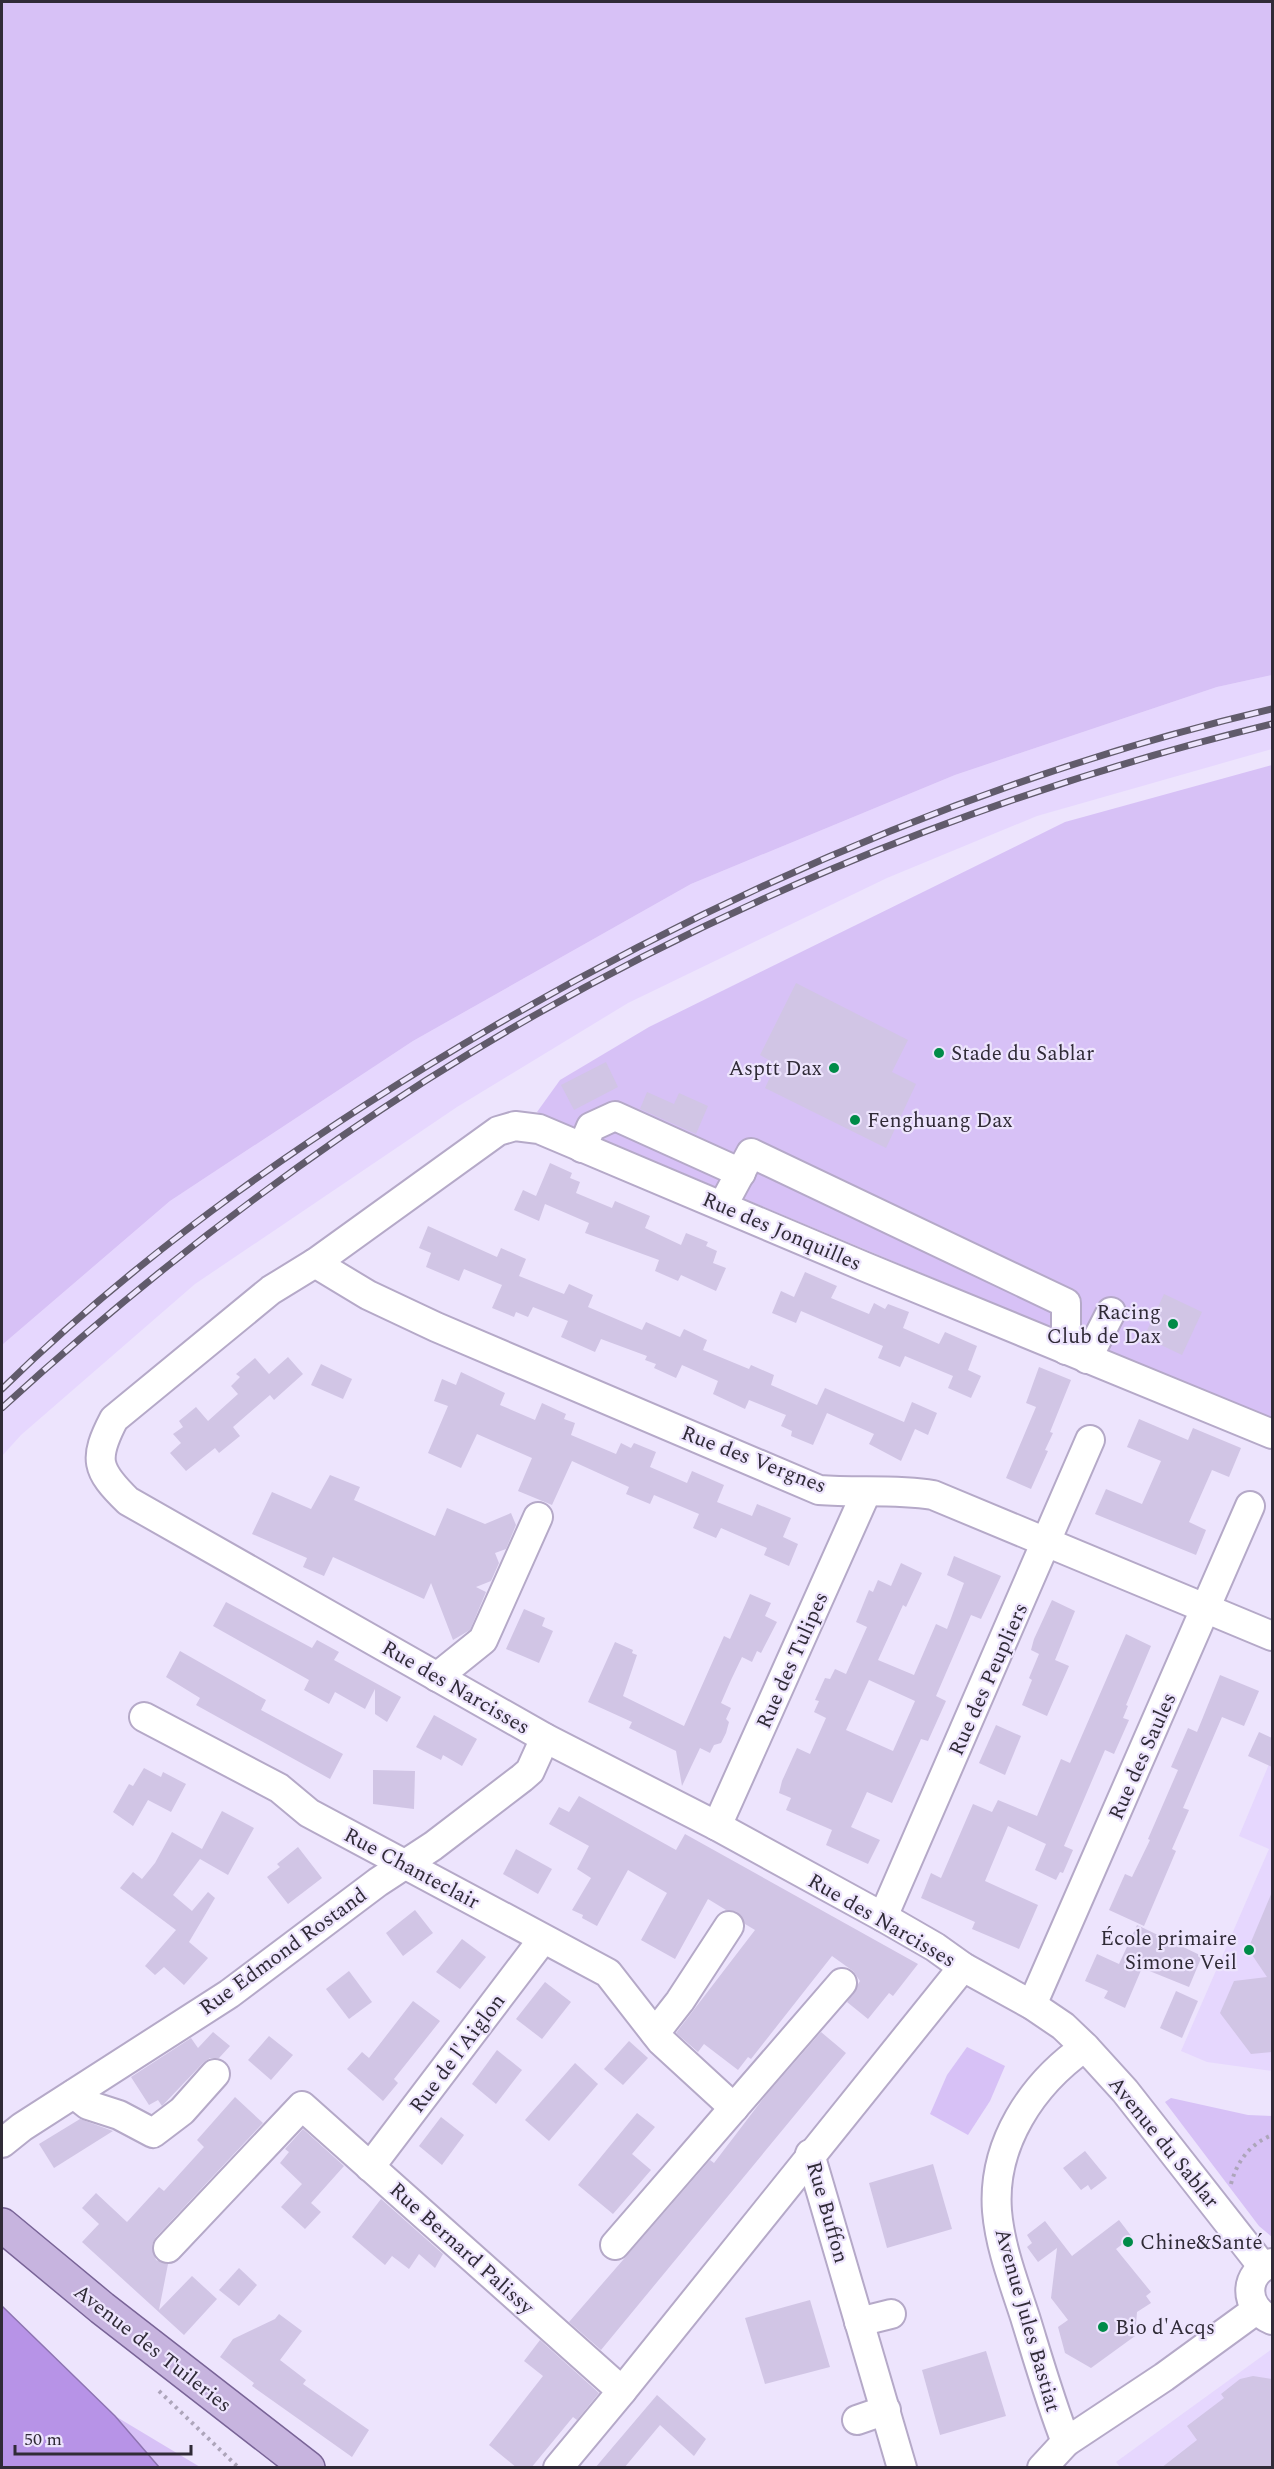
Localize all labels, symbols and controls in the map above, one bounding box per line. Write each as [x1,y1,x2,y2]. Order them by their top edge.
place label: Stade du Sablar [951,1038,1094,1070]
marker: Stade du Sablar [932,1046,946,1060]
place label: Asptt Dax [729,1053,822,1085]
marker: Asptt Dax [827,1061,841,1075]
place label: Fenghuang Dax [867,1105,1013,1137]
marker: Fenghuang Dax [848,1113,862,1127]
street label: Rue des Jonquilles [697,1184,866,1280]
place label: Racing Club de Dax [1047,1297,1161,1353]
marker: Racing Club de Dax [1166,1317,1180,1331]
street label: Rue des Vergnes [676,1418,831,1502]
street label: Rue des Tulipes [748,1587,837,1734]
street label: Rue des Peupliers [941,1598,1037,1761]
street label: Rue des Narcisses [375,1632,536,1743]
street label: Rue des Saules [1101,1688,1185,1825]
street label: Rue Chanteclair [338,1820,485,1918]
street label: Rue des Narcisses [801,1865,962,1976]
street label: Rue Edmond Rostand [193,1880,374,2024]
place label: École primaire Simone Veil [1100,1923,1237,1979]
marker: École primaire Simone Veil [1242,1943,1256,1957]
street label: Rue de l'Aiglon [402,1987,514,2120]
street label: Avenue du Sablar [1100,2070,1227,2216]
street label: Rue Buffon [797,2158,857,2267]
street label: Rue Bernard Palissy [382,2175,542,2323]
street label: Avenue Jules Bastiat [986,2225,1069,2416]
place label: Chine&Santé [1140,2227,1263,2259]
marker: Chine&Santé [1121,2235,1135,2249]
street label: Avenue des Tuileries [66,2277,239,2421]
place label: Bio d'Acqs [1115,2312,1215,2344]
marker: Bio d'Acqs [1096,2320,1110,2334]
scale bar [15,2418,190,2456]
text: 50 m [24,2426,62,2453]

